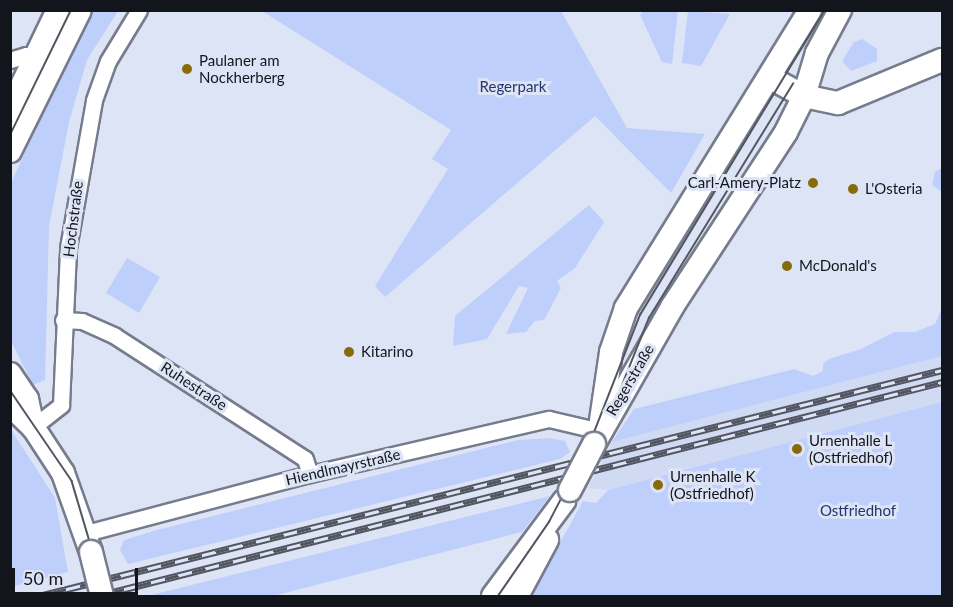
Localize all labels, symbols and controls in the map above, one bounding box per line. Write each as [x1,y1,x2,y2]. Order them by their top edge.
place label: Paulaner am Nockherberg [199,51,285,86]
marker: Paulaner am Nockherberg [180,62,194,76]
park label: Regerpark [480,78,546,96]
place label: Carl-Amery-Platz [688,174,801,192]
marker: Carl-Amery-Platz [806,176,820,190]
street label: Hochstraße [59,180,87,258]
place label: L'Osteria [865,180,922,198]
marker: L'Osteria [846,182,860,196]
place label: McDonald's [799,257,877,275]
marker: McDonald's [780,259,794,273]
street label: Regerstraße [602,341,658,419]
place label: Kitarino [361,343,413,361]
marker: Kitarino [342,345,356,359]
street label: Ruhestraße [158,358,230,414]
place label: Urnenhalle L (Ostfriedhof) [809,431,893,466]
marker: Urnenhalle L (Ostfriedhof) [790,442,804,456]
street label: Hiendlmayrstraße [284,445,402,489]
place label: Urnenhalle K (Ostfriedhof) [670,467,756,502]
marker: Urnenhalle K (Ostfriedhof) [651,478,665,492]
park label: Ostfriedhof [820,502,896,520]
scale bar [15,556,141,594]
text: 50 m [23,567,63,589]

